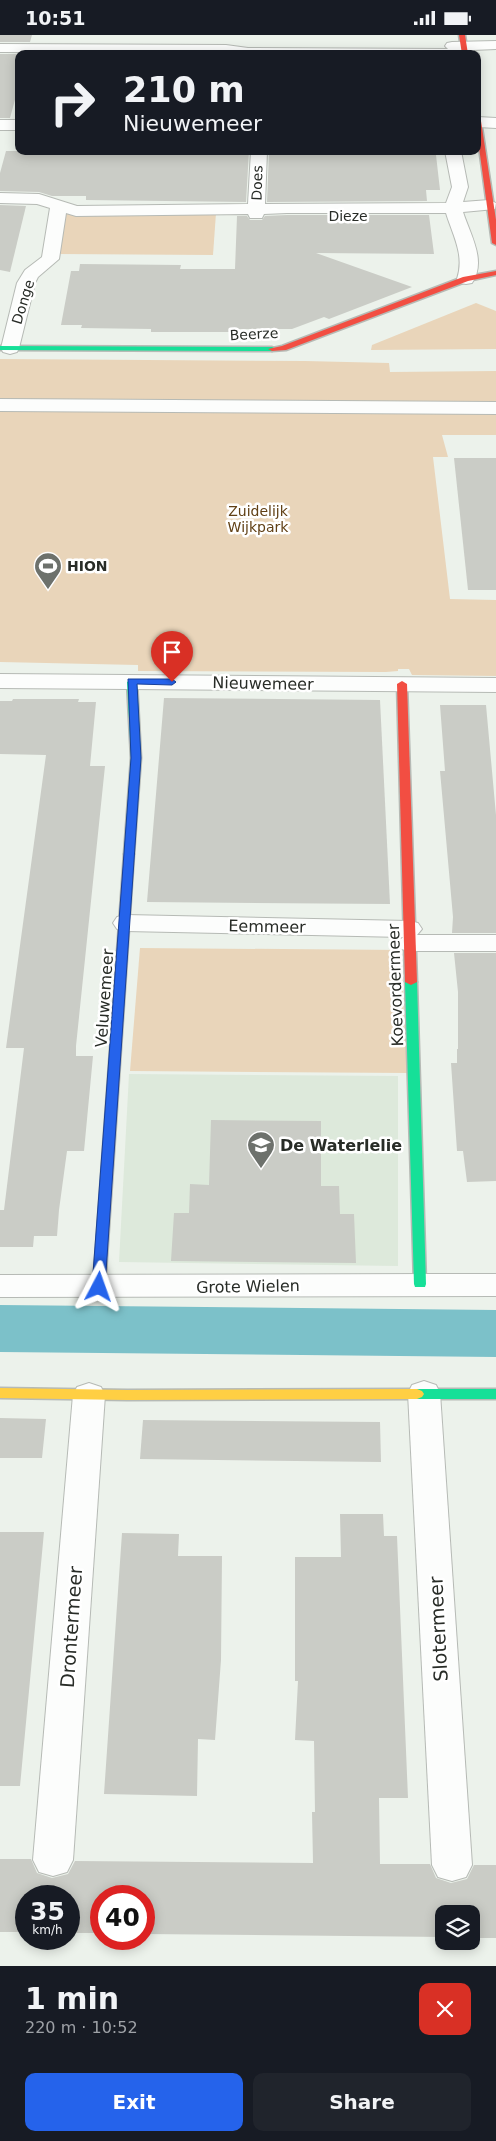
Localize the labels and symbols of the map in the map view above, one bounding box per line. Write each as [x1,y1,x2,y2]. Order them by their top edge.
street label: Does [248,165,266,201]
street label: Dieze [328,208,368,224]
street label: Donge [9,278,37,326]
street label: Beerze [229,325,279,343]
park label: Zuidelijk Wijkpark [228,503,289,535]
sports icon: HION [33,551,63,590]
place label: HION [67,558,108,574]
pin [151,631,193,682]
street label: Nieuwemeer [212,673,314,694]
street label: Eemmeer [228,916,306,937]
street label: Koevordermeer [384,923,407,1047]
street label: Veluwemeer [92,948,117,1048]
school or university icon: De Waterlelie [246,1130,276,1169]
place label: De Waterlelie [280,1136,402,1155]
position arrow [72,1260,124,1312]
street label: Grote Wielen [196,1276,300,1297]
street label: Drontermeer [56,1565,86,1689]
street label: Slotermeer [424,1576,452,1682]
speed limit sign: 40 [90,1885,155,1950]

